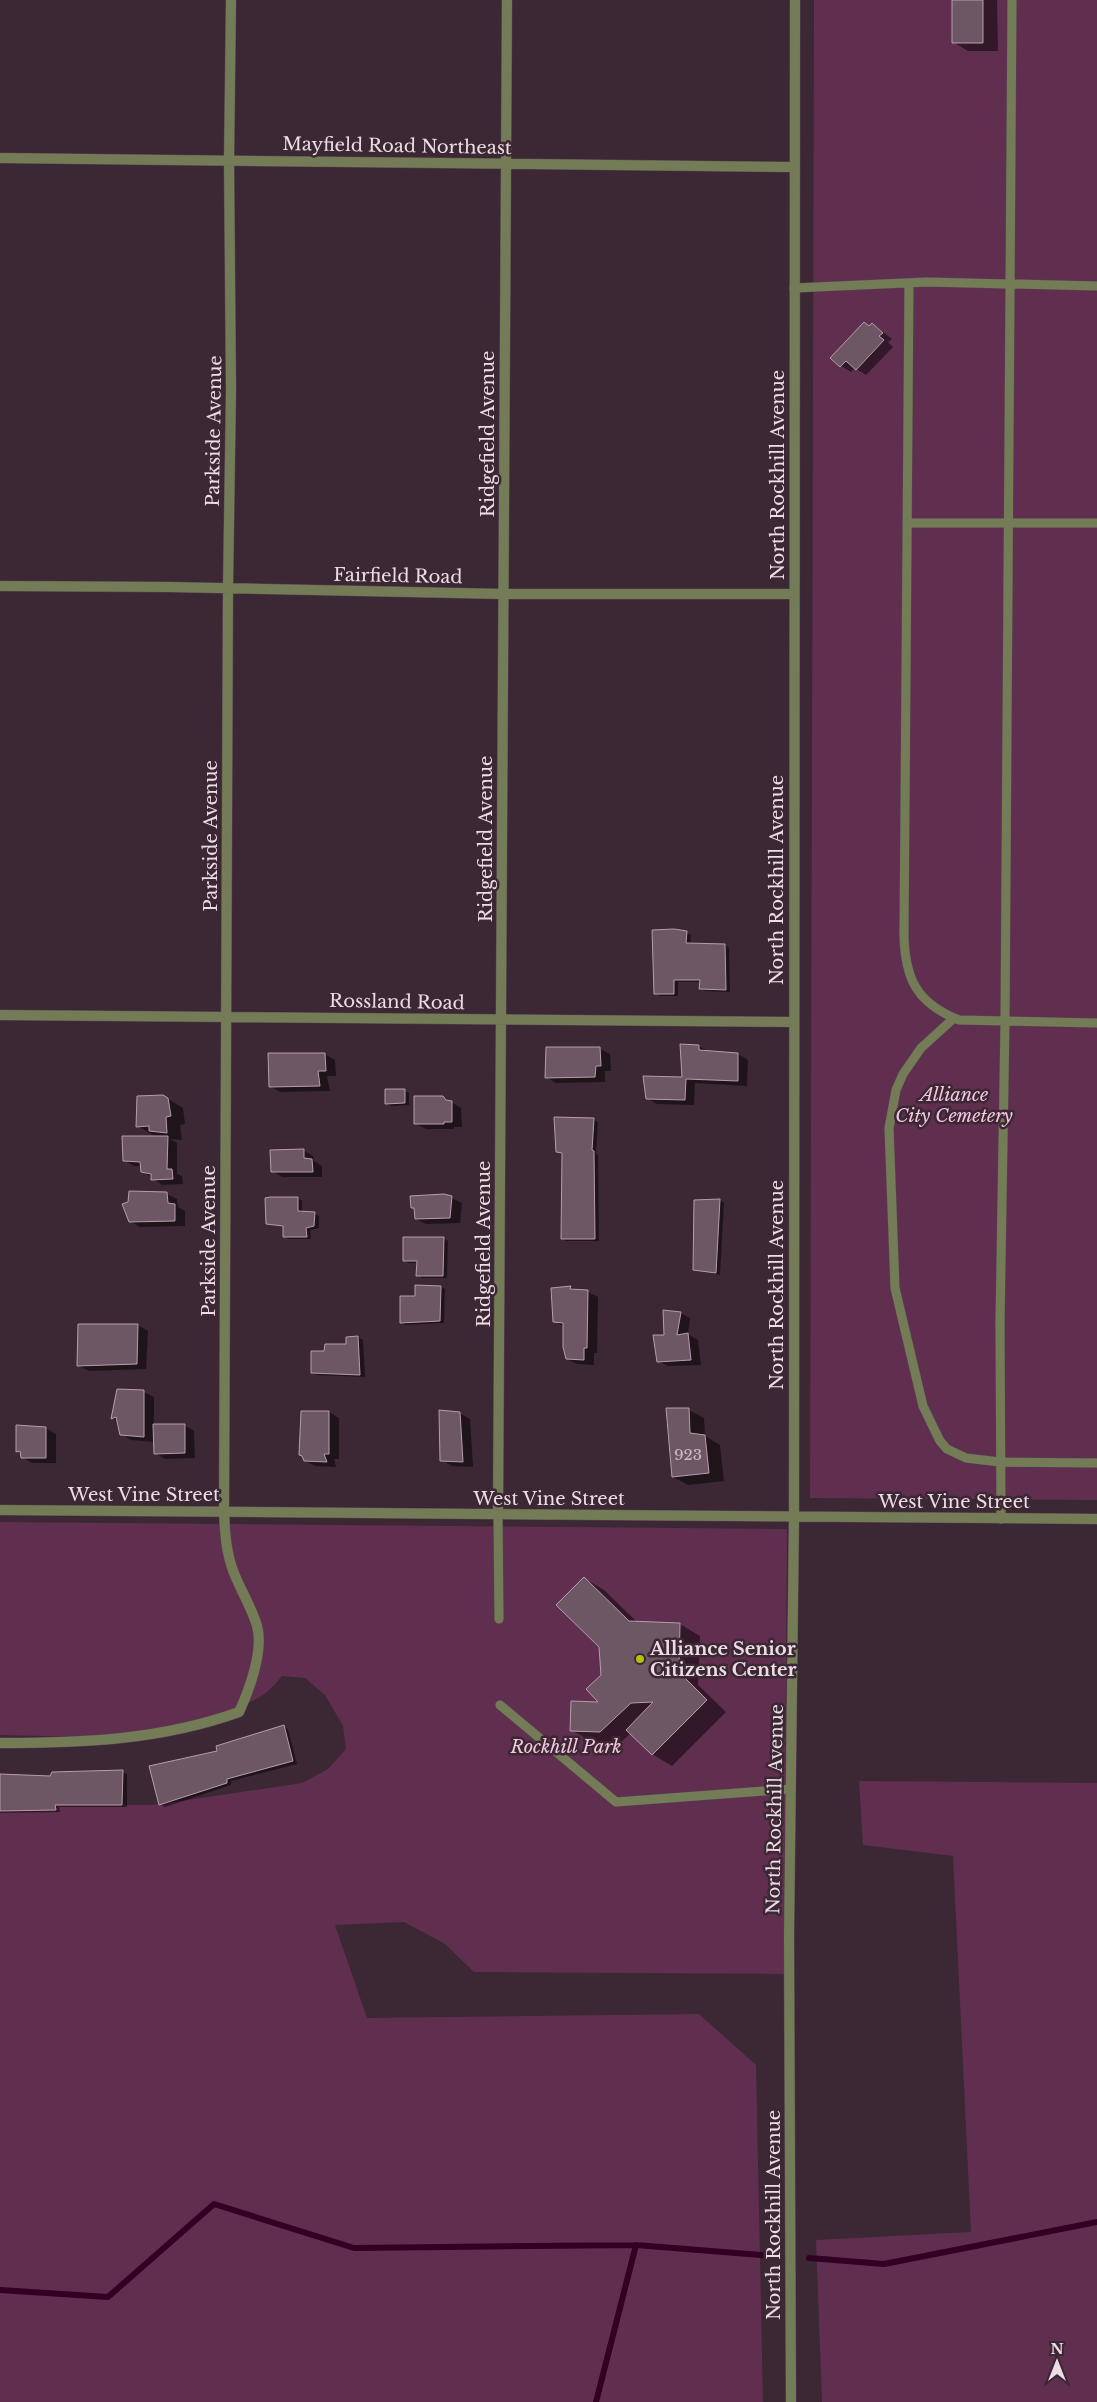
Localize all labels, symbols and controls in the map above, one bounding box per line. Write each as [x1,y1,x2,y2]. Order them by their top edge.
street label: Mayfield Road Northeast [282,133,512,159]
street label: Ridgefield Avenue [477,351,499,517]
street label: Parkside Avenue [202,355,226,507]
street label: North Rockhill Avenue [767,370,789,580]
street label: Fairfield Road [333,564,463,588]
street label: Ridgefield Avenue [475,756,497,922]
street label: Parkside Avenue [200,760,222,912]
street label: North Rockhill Avenue [766,775,788,985]
street label: Rossland Road [329,990,465,1014]
park label: Alliance City Cemetery [895,1084,1014,1127]
street label: Ridgefield Avenue [473,1161,495,1327]
street label: Parkside Avenue [198,1165,220,1317]
street label: North Rockhill Avenue [766,1180,788,1390]
house number: 923 [674,1445,702,1464]
street label: West Vine Street [67,1484,220,1506]
street label: West Vine Street [472,1488,625,1510]
street label: West Vine Street [877,1491,1030,1513]
place label: Alliance Senior Citizens Center [649,1638,797,1681]
marker: Alliance Senior Citizens Center [634,1653,646,1665]
street label: North Rockhill Avenue [762,1704,788,1914]
park label: Rockhill Park [509,1736,622,1758]
street label: North Rockhill Avenue [763,2110,785,2320]
north arrow [1032,2337,1082,2387]
text: N [1050,2340,1064,2358]

